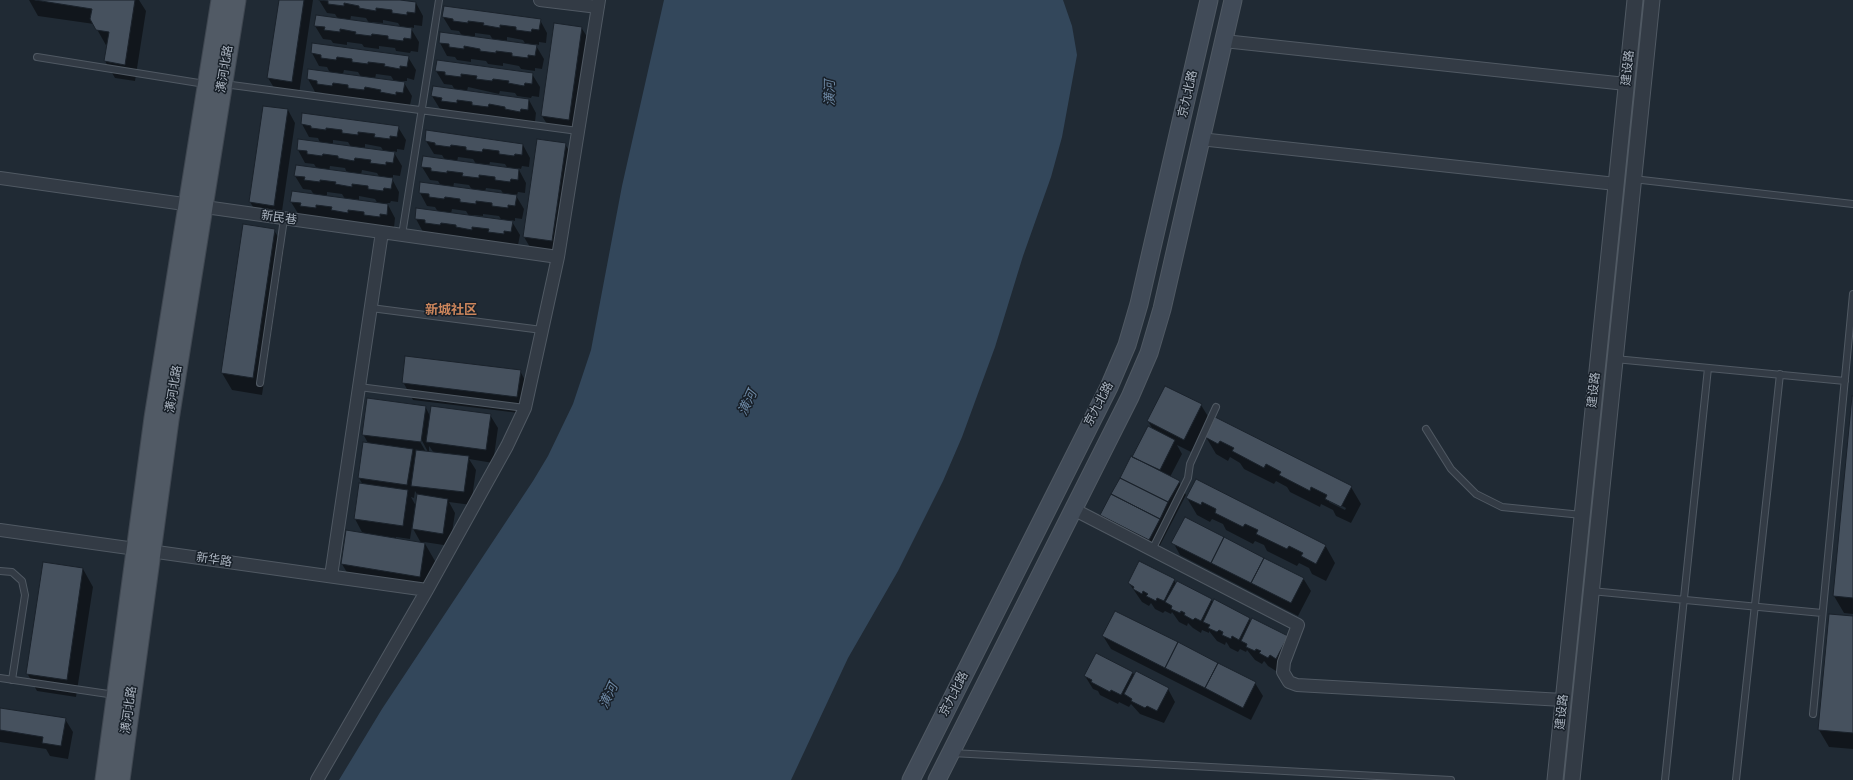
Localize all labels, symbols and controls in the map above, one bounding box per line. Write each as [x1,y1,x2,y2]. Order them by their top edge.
street label: 潢河北路 [214,44,236,94]
street label: 建设路 [1619,49,1637,87]
street label: 京九北路 [1176,69,1200,119]
water label: 潢河 [822,80,838,106]
street label: 新民巷 [260,208,298,228]
district label: 新城社区 [425,302,477,318]
street label: 潢河北路 [163,364,185,414]
street label: 建设路 [1585,371,1603,409]
street label: 京九北路 [1081,379,1117,429]
water label: 潢河 [735,388,761,418]
street label: 新华路 [195,550,233,570]
street label: 京九北路 [937,669,971,719]
water label: 潢河 [596,681,622,711]
street label: 潢河北路 [119,685,139,735]
street label: 建设路 [1553,693,1571,731]

